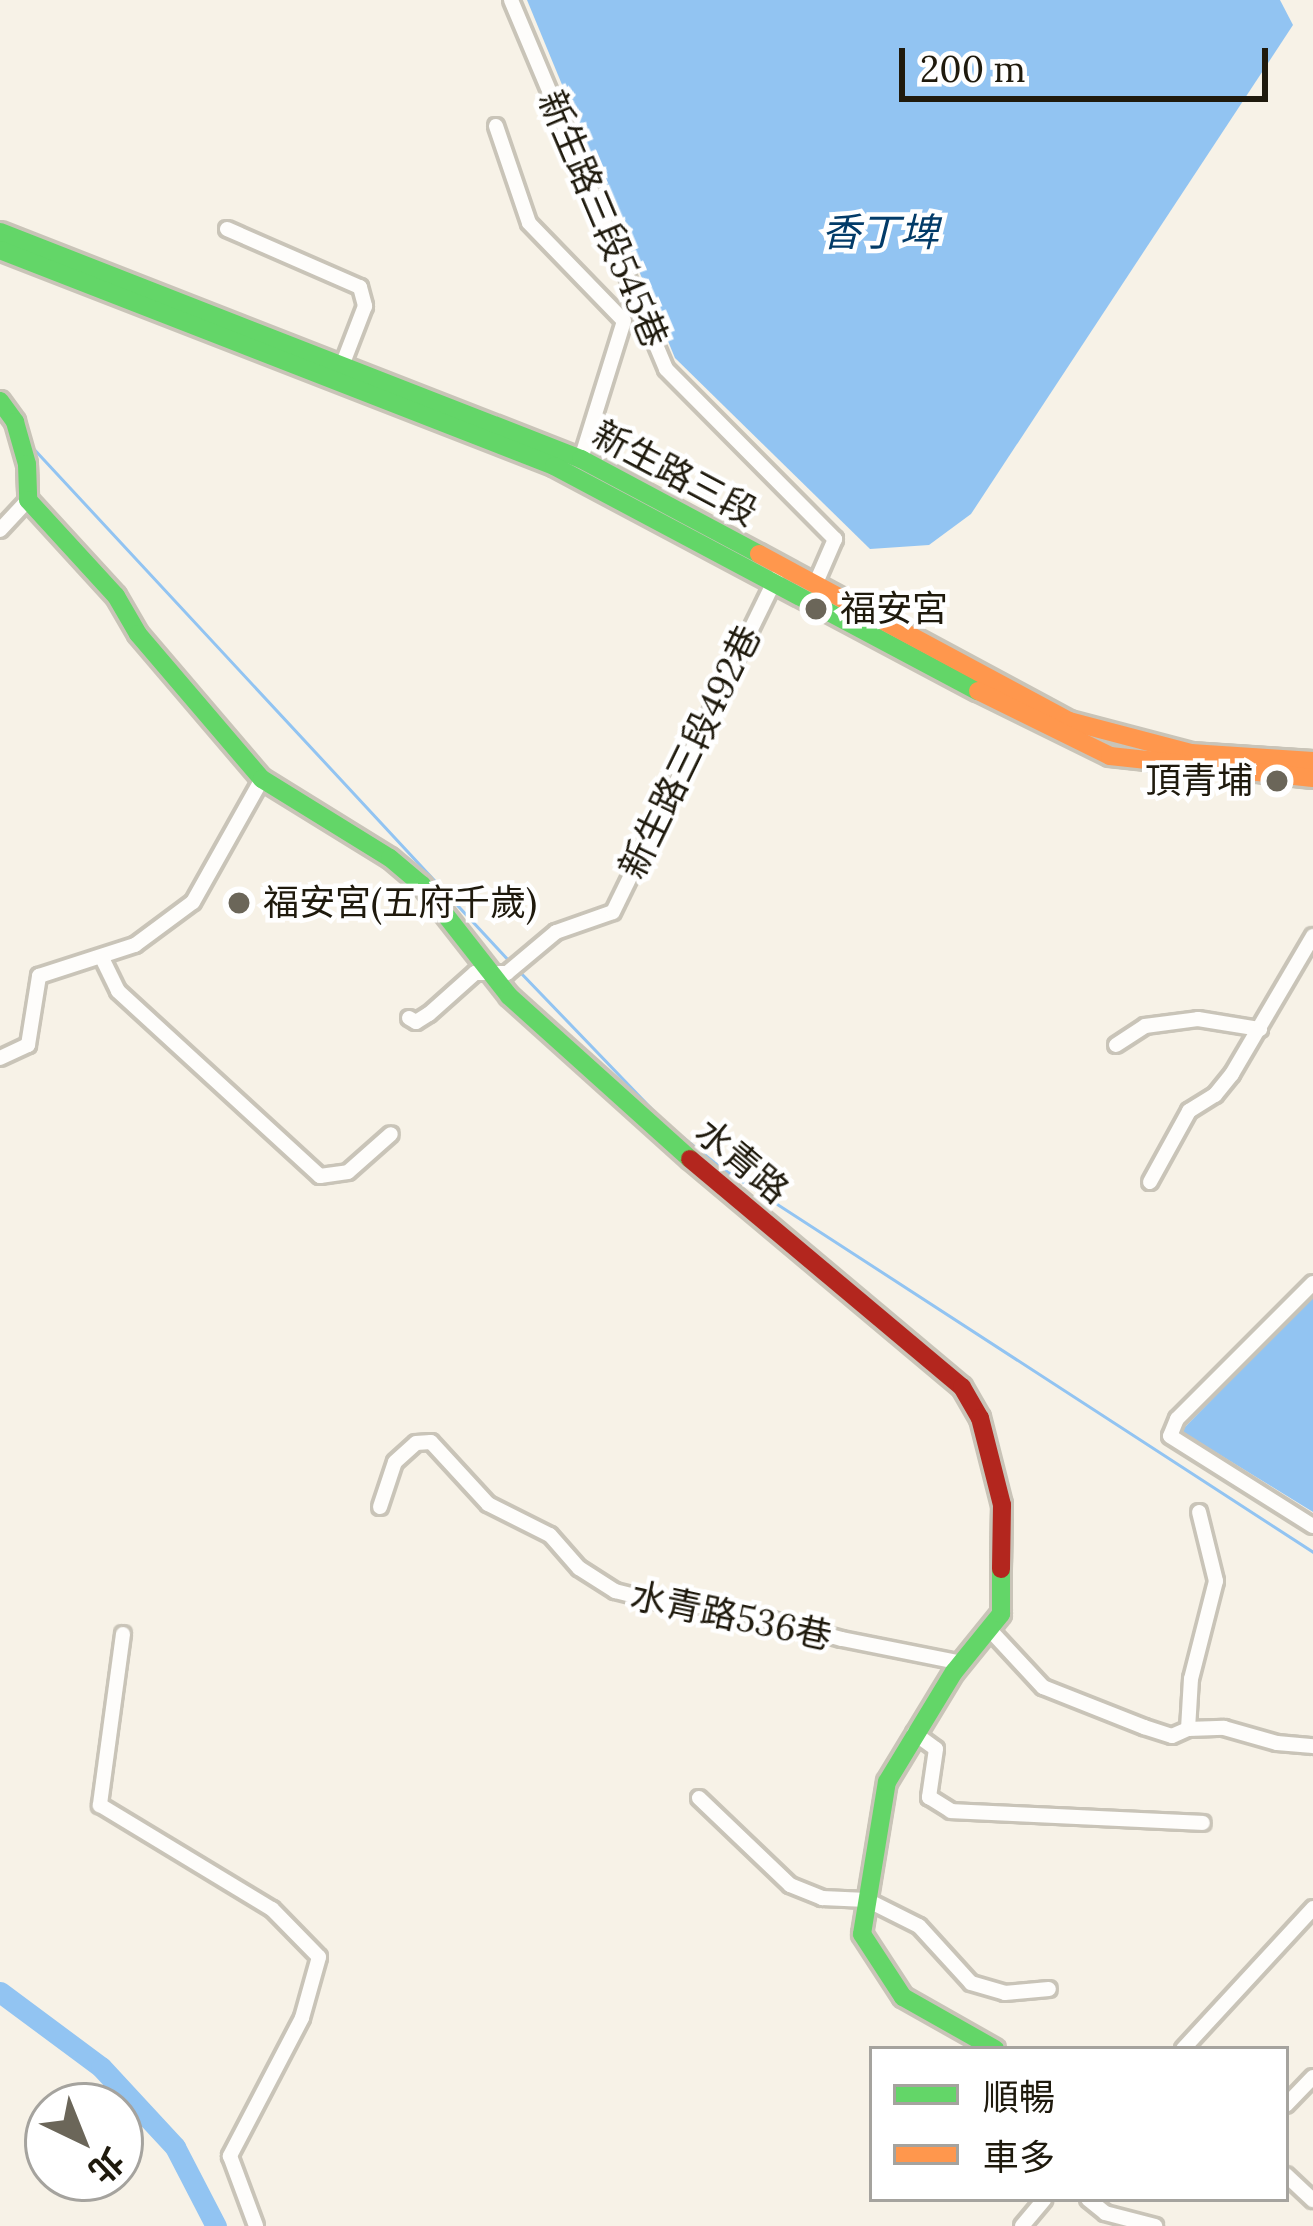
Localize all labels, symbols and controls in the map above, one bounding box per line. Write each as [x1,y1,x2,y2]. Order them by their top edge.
scale bar [905,24,1274,98]
text: 200 m [920,46,1026,92]
street label: 新生路三段545巷 [529,84,677,354]
water label: 香丁埤 [822,209,938,255]
street label: 新生路三段 [585,412,765,534]
place label: 福安宮 [840,587,948,631]
marker: 福安宮 [803,596,829,622]
street label: 新生路三段492巷 [610,619,770,885]
place label: 頂青埔 [1145,759,1253,803]
marker: 頂青埔 [1264,768,1290,794]
place label: 福安宮(五府千歲) [263,881,537,925]
marker: 福安宮(五府千歲) [226,890,252,916]
street label: 水青路 [687,1110,797,1212]
street label: 水青路536巷 [627,1574,835,1658]
legend [869,2046,1289,2202]
text: 順暢 [983,2074,1055,2120]
north arrow [24,2082,144,2202]
text: 車多 [983,2134,1055,2180]
text: 北 [80,2140,133,2193]

